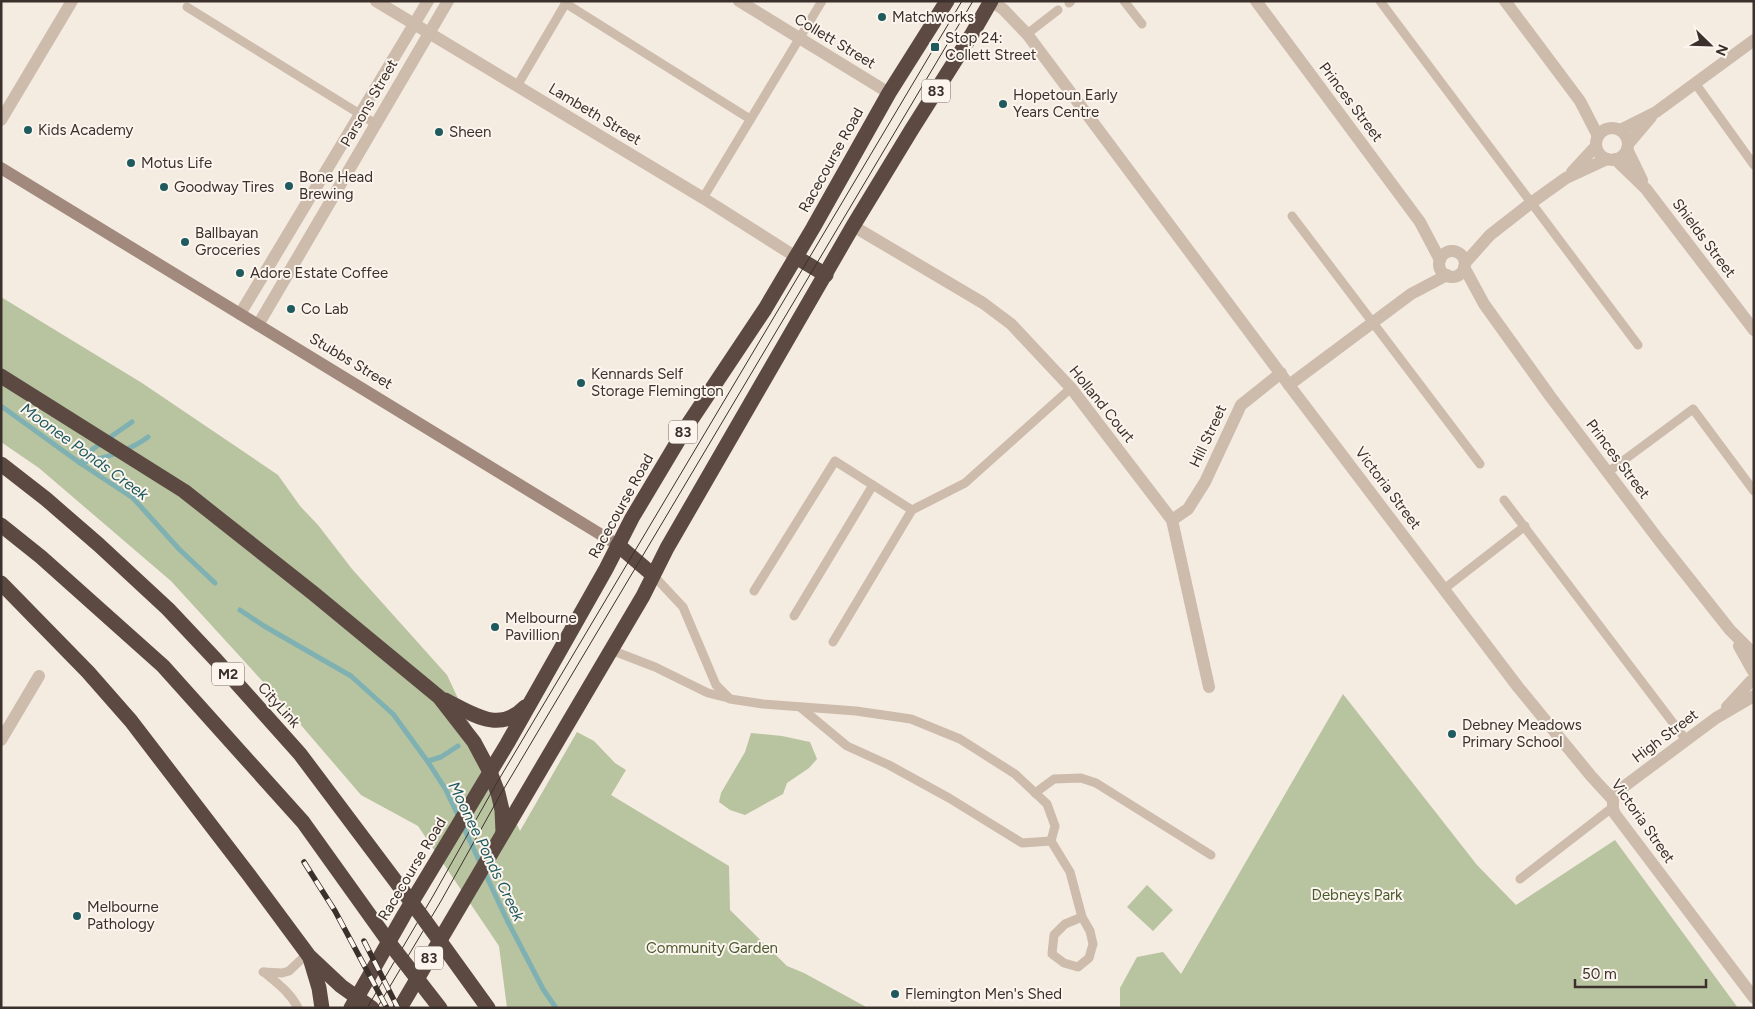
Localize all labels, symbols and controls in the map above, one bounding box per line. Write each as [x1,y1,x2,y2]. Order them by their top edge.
place label: Matchworks [892,8,974,26]
street label: Collett Street [791,10,879,72]
marker: Matchworks [876,11,888,23]
north arrow [1685,20,1735,70]
place label: Stop 24: Collett Street [945,29,1037,64]
marker: Stop 24: Collett Street [929,41,941,53]
text: N [1712,42,1731,58]
street label: Parsons Street [337,56,401,150]
street label: Princes Street [1315,59,1387,145]
street label: Lambeth Street [545,79,645,149]
road number: 83 [922,80,950,102]
place label: Hopetoun Early Years Centre [1013,86,1118,121]
marker: Hopetoun Early Years Centre [997,98,1009,110]
street label: Racecourse Road [795,104,867,216]
place label: Kids Academy [38,121,134,139]
place label: Sheen [449,123,491,141]
marker: Kids Academy [22,124,34,136]
marker: Sheen [433,126,445,138]
place label: Motus Life [141,154,212,172]
marker: Motus Life [125,157,137,169]
place label: Bone Head Brewing [299,168,373,203]
place label: Goodway Tires [174,178,274,196]
marker: Bone Head Brewing [283,180,295,192]
marker: Goodway Tires [158,181,170,193]
street label: Shields Street [1669,195,1740,281]
place label: Ballbayan Groceries [195,224,260,259]
marker: Ballbayan Groceries [179,236,191,248]
place label: Adore Estate Coffee [250,264,388,282]
marker: Adore Estate Coffee [234,267,246,279]
place label: Co Lab [301,300,349,318]
marker: Co Lab [285,303,297,315]
street label: Stubbs Street [306,329,396,393]
street label: Holland Court [1066,362,1139,446]
place label: Kennards Self Storage Flemington [591,365,724,400]
marker: Kennards Self Storage Flemington [575,377,587,389]
water label: Moonee Ponds Creek [17,399,153,505]
street label: Hill Street [1186,402,1230,470]
street label: Princes Street [1582,416,1654,502]
road number: 83 [669,421,697,444]
street label: Victoria Street [1351,443,1425,533]
street label: Racecourse Road [585,450,657,562]
place label: Melbourne Pavillion [505,609,577,644]
marker: Melbourne Pavillion [489,621,501,633]
road number: M2 [212,662,244,686]
street label: CityLink [254,679,305,732]
street label: High Street [1629,705,1702,767]
place label: Debney Meadows Primary School [1462,716,1582,751]
marker: Debney Meadows Primary School [1446,728,1458,740]
street label: Victoria Street [1607,776,1679,867]
water label: Moonee Ponds Creek [444,778,529,925]
street label: Racecourse Road [374,814,450,924]
park label: Debneys Park [1312,886,1403,904]
place label: Melbourne Pathology [87,898,159,933]
marker: Melbourne Pathology [71,910,83,922]
park label: Community Garden [646,939,778,957]
road number: 83 [415,946,443,970]
scale bar [1575,956,1706,988]
text: 50 m [1582,965,1617,983]
place label: Flemington Men's Shed [905,985,1062,1003]
marker: Flemington Men's Shed [889,988,901,1000]

